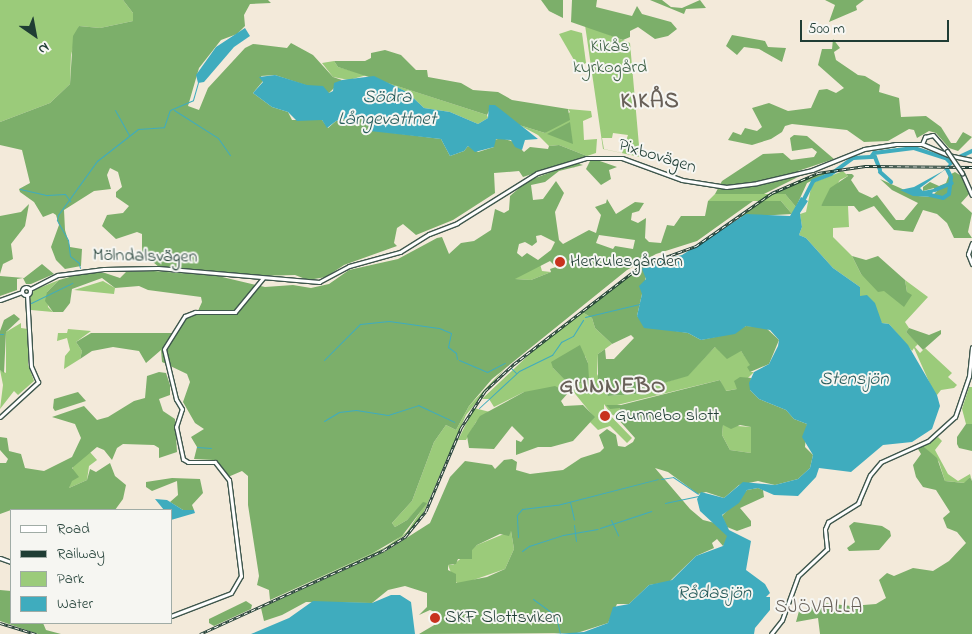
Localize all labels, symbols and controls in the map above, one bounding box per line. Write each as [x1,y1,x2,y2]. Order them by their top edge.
north arrow [10,10,60,60]
scale bar [802,10,951,42]
text: 500 m [808,18,845,40]
text: N [34,37,53,59]
park label: Kikås kyrkogård [573,37,647,80]
water label: Södra Långevattnet [338,87,436,131]
district label: KIKÅS [620,90,680,116]
street label: Pixbovägen [615,135,699,179]
street label: Mölndalsvägen [92,245,198,269]
place label: Herkulesgården [570,251,683,273]
marker: Herkulesgården [554,256,566,268]
water label: Stensjön [819,369,889,391]
district label: GUNNEBO [559,375,667,401]
place label: Gunnebo slott [615,405,719,427]
marker: Gunnebo slott [599,410,611,422]
legend [10,509,172,624]
text: Road [57,518,90,540]
text: Railway [57,543,105,565]
text: Park [57,568,84,590]
water label: Rådasjön [677,583,751,605]
text: Water [57,593,93,615]
district label: SJÖVALLA [774,597,864,619]
place label: SKF Slottsviken [445,607,562,629]
marker: SKF Slottsviken [429,612,441,624]

